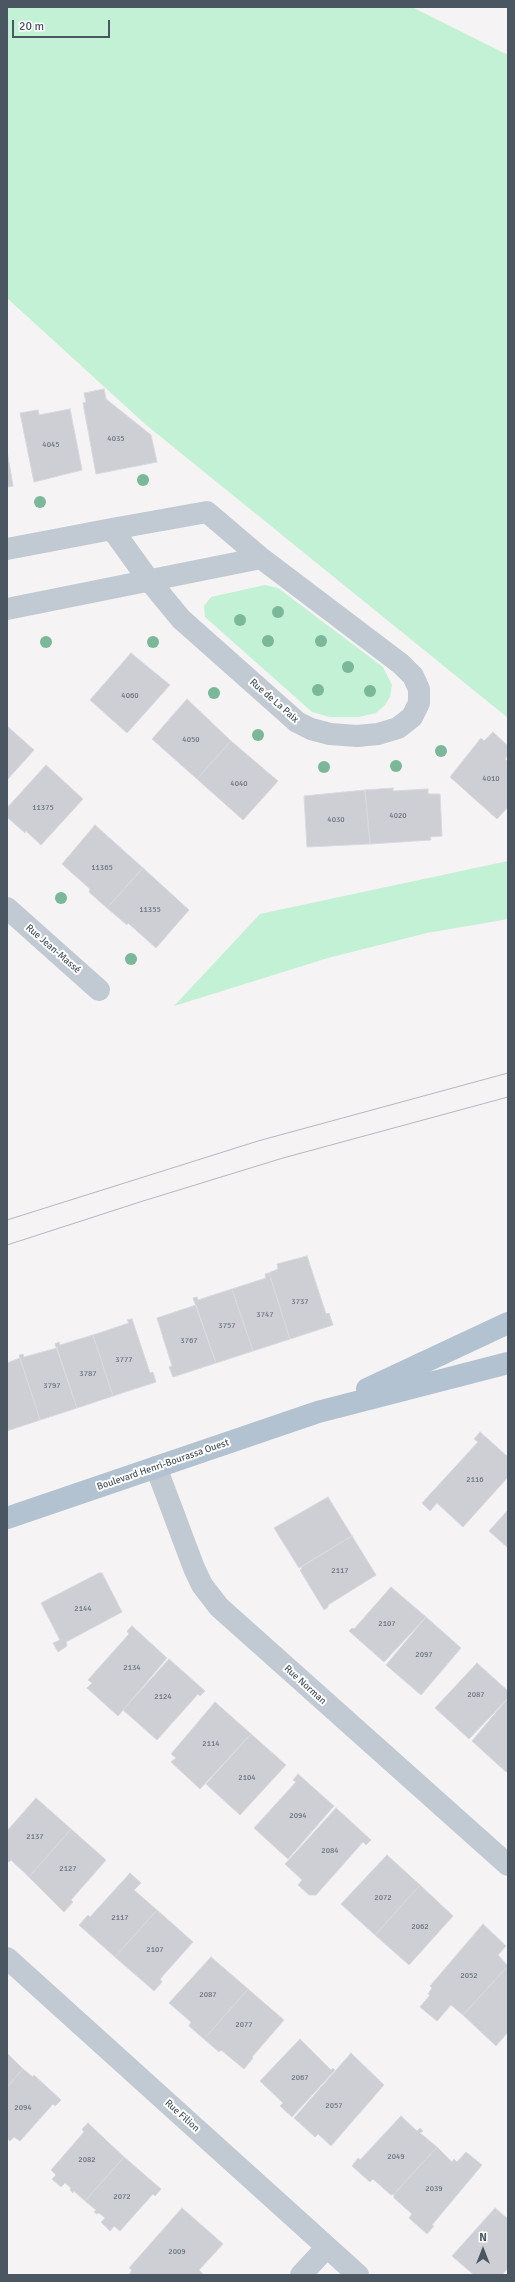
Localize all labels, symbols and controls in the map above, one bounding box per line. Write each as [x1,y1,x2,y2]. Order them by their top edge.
scale bar [14,12,112,38]
text: 20 m [19,19,44,34]
house number: 4035 [107,434,125,444]
house number: 4045 [42,440,60,450]
street label: Rue de La Paix [247,676,301,726]
house number: 4060 [121,691,139,701]
house number: 4050 [182,735,200,745]
house number: 4010 [482,774,500,784]
house number: 4040 [230,779,248,789]
house number: 11375 [32,803,54,813]
house number: 4020 [389,811,407,821]
house number: 4030 [327,815,345,825]
house number: 11365 [91,863,113,873]
house number: 11355 [139,905,161,915]
street label: Rue Jean-Massé [23,922,83,976]
house number: 3737 [291,1297,309,1307]
house number: 3747 [256,1310,274,1320]
house number: 3757 [218,1321,236,1331]
house number: 3767 [180,1336,198,1346]
house number: 3777 [115,1355,133,1365]
house number: 3787 [79,1369,97,1379]
house number: 3797 [43,1381,61,1391]
street label: Boulevard Henri-Bourassa Ouest [95,1437,231,1493]
house number: 2116 [466,1475,484,1485]
house number: 2117 [331,1566,349,1576]
house number: 2144 [74,1604,92,1614]
house number: 2107 [378,1619,396,1629]
house number: 2097 [415,1650,433,1660]
house number: 2134 [123,1663,141,1673]
street label: Rue Norman [281,1663,329,1707]
house number: 2087 [467,1690,485,1700]
house number: 2124 [154,1692,172,1702]
house number: 2114 [202,1739,220,1749]
house number: 2104 [238,1773,256,1783]
house number: 2094 [289,1811,307,1821]
house number: 2137 [26,1832,44,1842]
house number: 2084 [321,1846,339,1856]
house number: 2127 [59,1864,77,1874]
house number: 2072 [374,1893,392,1903]
house number: 2117 [111,1913,129,1923]
house number: 2062 [411,1922,429,1932]
house number: 2107 [146,1945,164,1955]
house number: 2052 [460,1971,478,1981]
house number: 2087 [199,1990,217,2000]
house number: 2077 [235,2020,253,2030]
house number: 2067 [291,2073,309,2083]
street label: Rue Filion [162,2097,202,2135]
house number: 2057 [325,2101,343,2111]
house number: 2094 [14,2103,32,2113]
house number: 2049 [387,2152,405,2162]
house number: 2082 [78,2155,96,2165]
house number: 2039 [425,2184,443,2194]
house number: 2072 [113,2192,131,2202]
north arrow [463,2230,503,2270]
text: N [479,2231,487,2244]
house number: 2009 [168,2247,186,2257]

